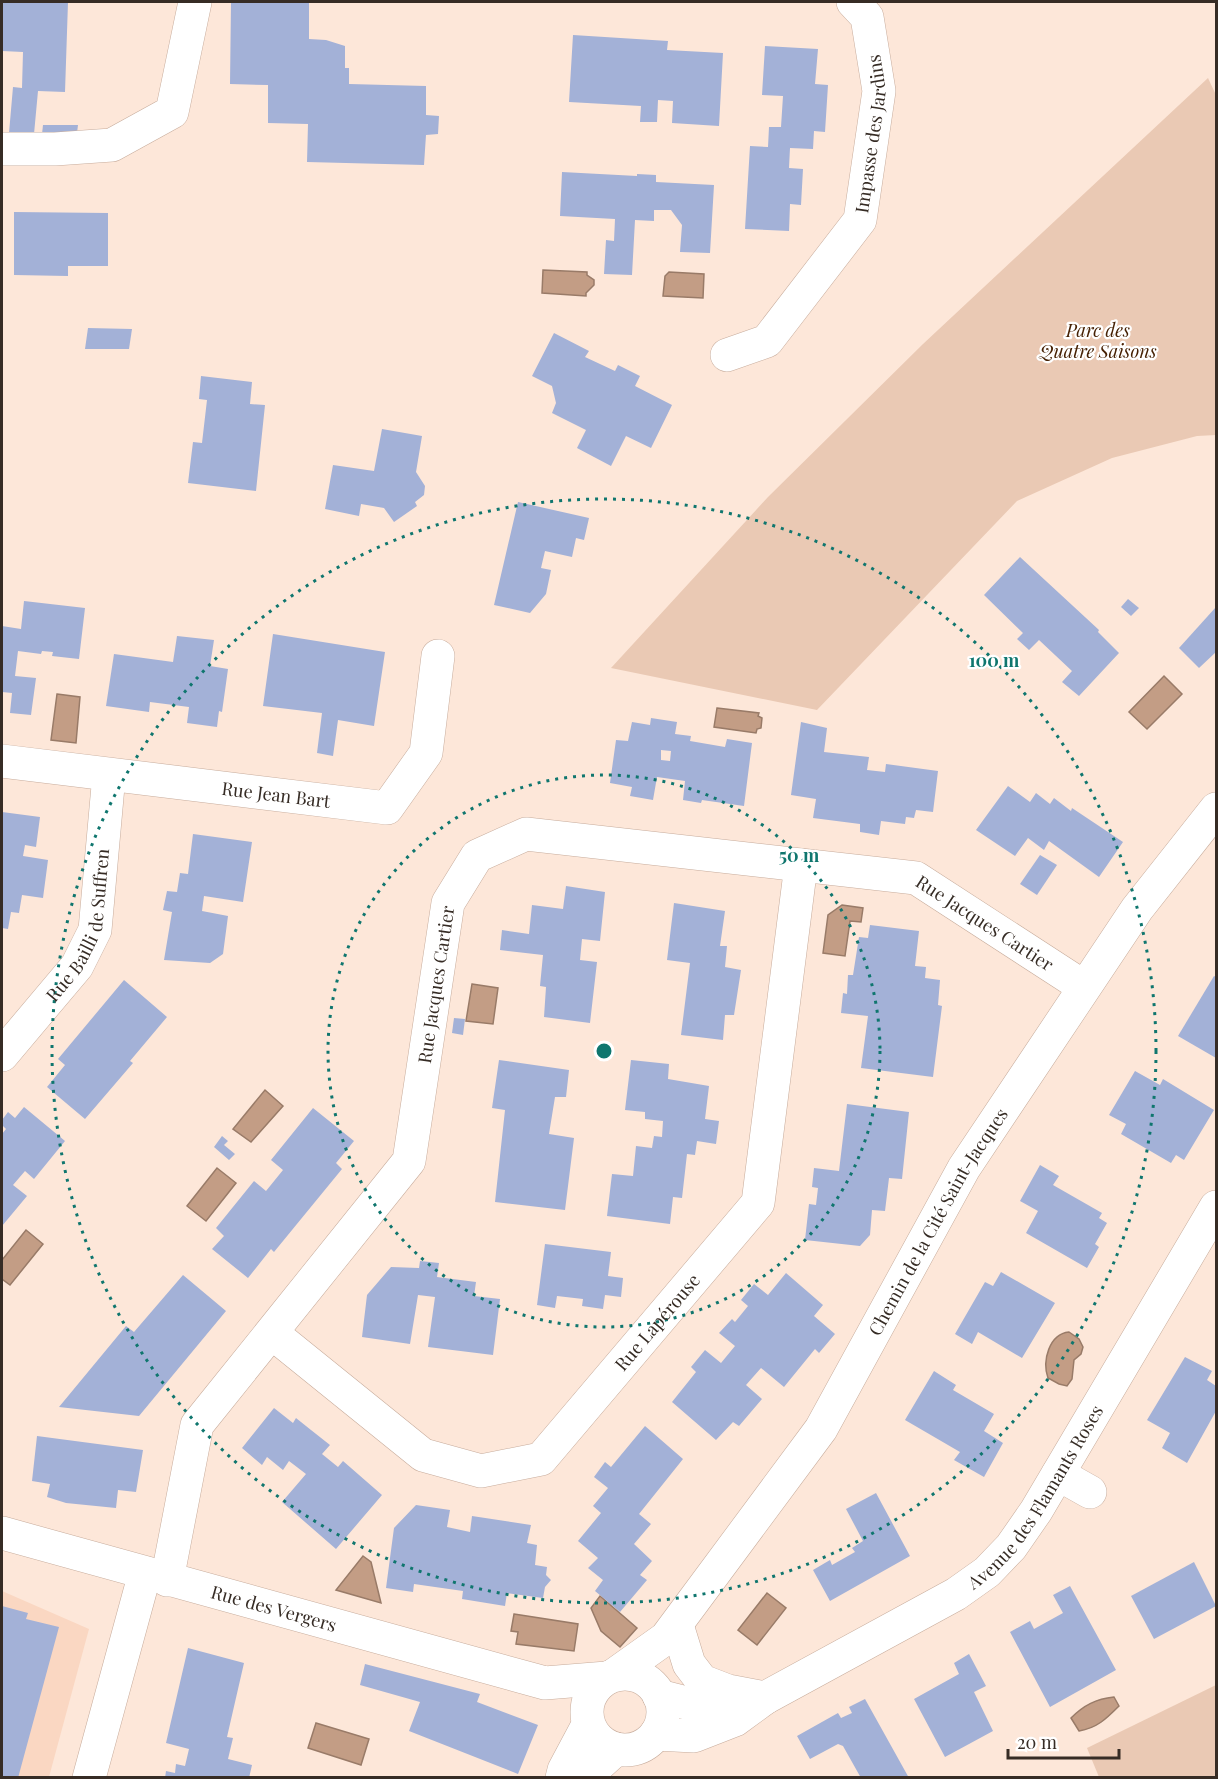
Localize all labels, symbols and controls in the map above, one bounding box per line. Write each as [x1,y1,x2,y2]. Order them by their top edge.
street label: Impasse des Jardins [849,53,891,215]
park label: Parc des Quatre Saisons [1038,318,1157,363]
text: 100 m [969,648,1020,672]
street label: Rue Jean Bart [220,776,332,813]
text: 50 m [779,843,820,867]
street label: Rue Bailli de Suffren [40,847,114,1006]
street label: Rue Jacques Cartier [912,869,1058,976]
street label: Rue Jacques Cartier [412,904,459,1065]
centre of rings [594,1041,614,1061]
street label: Chemin de la Cité Saint-Jacques [863,1103,1013,1340]
street label: Rue Lapérouse [609,1269,705,1376]
street label: Avenue des Flamants Roses [962,1400,1108,1595]
street label: Rue des Vergers [208,1579,339,1637]
scale bar [1008,1722,1119,1760]
text: 20 m [1017,1730,1057,1754]

